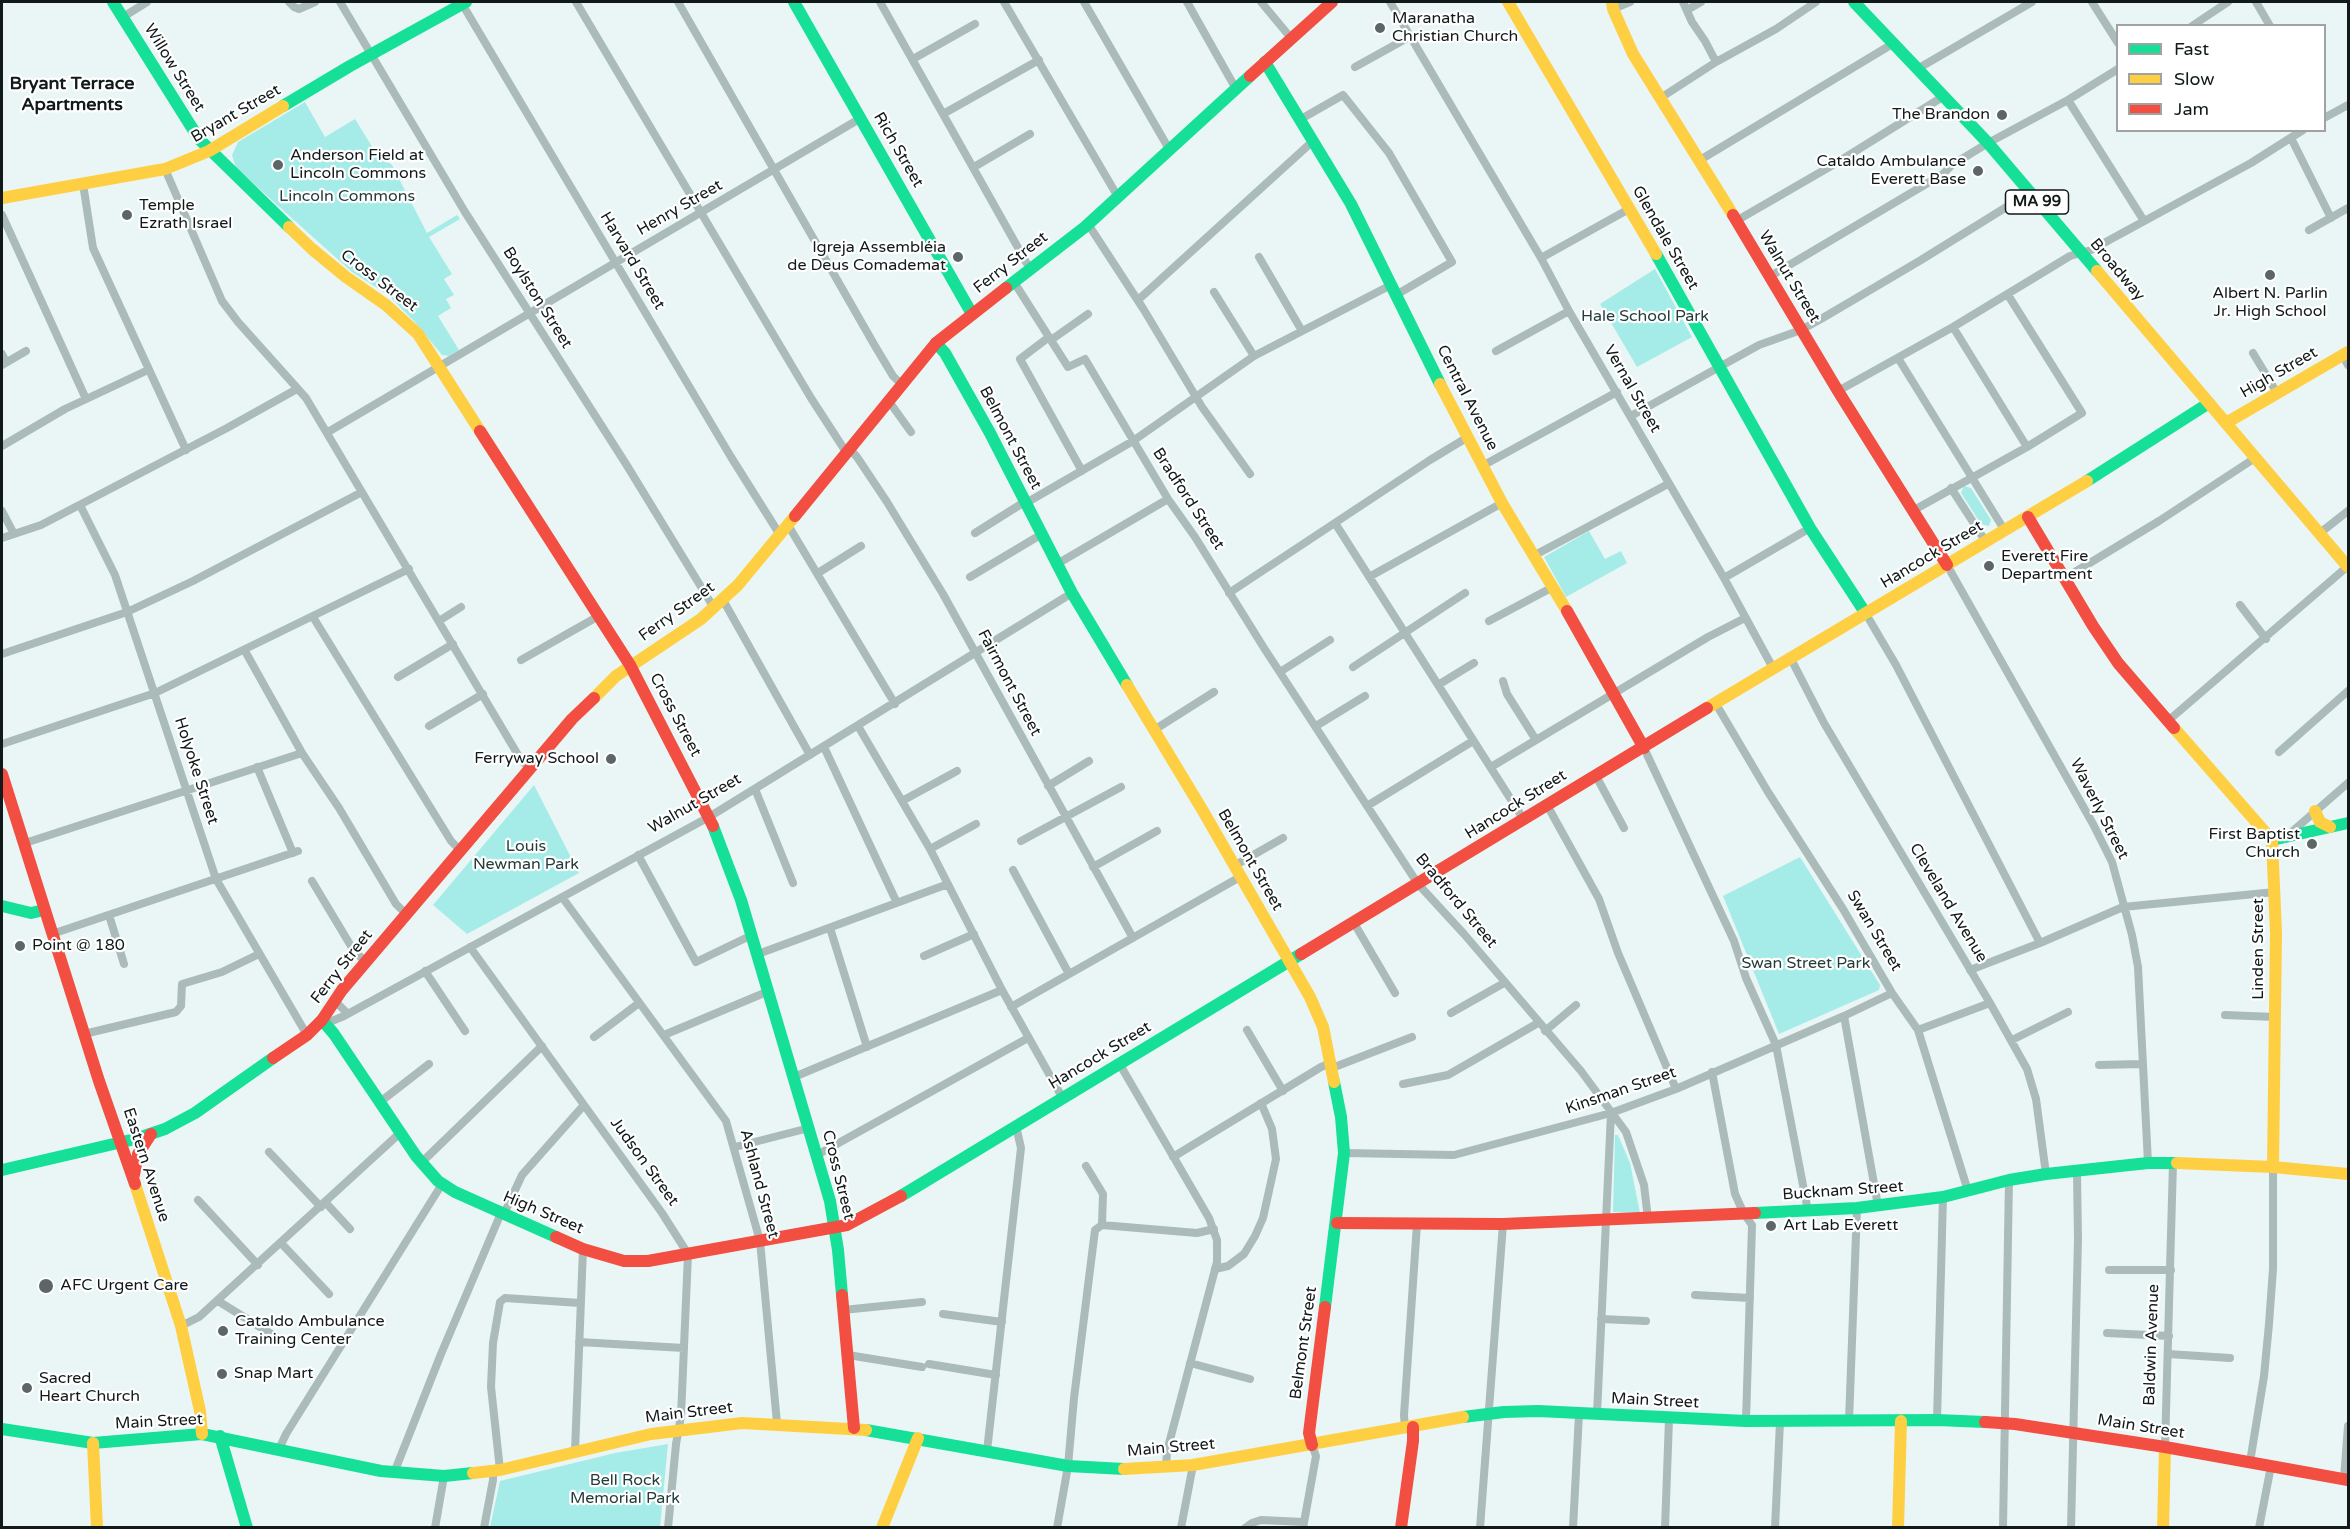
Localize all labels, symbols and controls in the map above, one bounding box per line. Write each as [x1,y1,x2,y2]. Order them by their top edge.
place label: Maranatha Christian Church [1392,9,1518,47]
street label: Willow Street [139,20,209,116]
marker: Maranatha Christian Church [1373,21,1387,35]
legend [2116,24,2326,132]
text: Fast [2174,38,2209,60]
text: Slow [2174,68,2215,90]
district label: Bryant Terrace Apartments [10,73,134,116]
street label: Bryant Street [188,81,284,147]
text: Jam [2174,98,2209,120]
place label: The Brandon [1892,105,1990,125]
marker: The Brandon [1995,108,2009,122]
street label: Rich Street [869,109,927,191]
place label: Anderson Field at Lincoln Commons [290,146,426,184]
place label: Cataldo Ambulance Everett Base [1816,152,1966,190]
marker: Anderson Field at Lincoln Commons [271,158,285,172]
marker: Cataldo Ambulance Everett Base [1971,164,1985,178]
street label: Henry Street [634,176,726,240]
street label: Glendale Street [1627,183,1703,293]
park label: Lincoln Commons [279,187,415,207]
road number: MA 99 [2006,190,2068,214]
place label: Temple Ezrath Israel [139,196,232,234]
marker: Temple Ezrath Israel [120,208,134,222]
street label: Harvard Street [595,209,669,313]
street label: Ferry Street [970,228,1052,298]
street label: Walnut Street [1754,228,1824,326]
street label: Broadway [2085,235,2149,305]
place label: Igreja Assembléia de Deus Comademat [787,238,946,276]
street label: Boylston Street [498,244,576,352]
street label: Cross Street [337,246,421,316]
marker: Igreja Assembléia de Deus Comademat [951,250,965,264]
marker: Albert N. Parlin Jr. High School [2263,268,2277,282]
place label: Albert N. Parlin Jr. High School [2212,284,2328,322]
park label: Hale School Park [1581,307,1709,327]
street label: Central Avenue [1432,342,1502,454]
street label: Vernal Street [1599,342,1665,436]
street label: High Street [2237,343,2321,403]
street label: Belmont Street [975,383,1045,493]
street label: Bradford Street [1148,445,1228,553]
street label: Hancock Street [1877,517,1987,593]
place label: Everett Fire Department [2001,547,2093,585]
marker: Everett Fire Department [1982,559,1996,573]
street label: Ferry Street [635,578,719,646]
street label: Fairmont Street [973,627,1045,739]
street label: Cross Street [645,670,705,760]
street label: Holyoke Street [170,715,222,827]
place label: Ferryway School [474,749,599,769]
marker: Ferryway School [604,752,618,766]
street label: Waverly Street [2065,755,2133,863]
street label: Hancock Street [1462,766,1570,844]
street label: Walnut Street [645,770,745,838]
street label: Belmont Street [1213,806,1287,914]
place label: First Baptist Church [2209,825,2300,863]
park label: Louis Newman Park [473,837,579,875]
marker: First Baptist Church [2305,837,2319,851]
street label: Cleveland Avenue [1905,840,1991,966]
street label: Bradford Street [1411,850,1501,952]
street label: Swan Street [1842,887,1906,975]
street label: Linden Street [2249,898,2269,1000]
street label: Ferry Street [307,926,377,1008]
place label: Point @ 180 [32,936,125,956]
marker: Point @ 180 [13,939,27,953]
park label: Swan Street Park [1742,954,1870,974]
street label: Hancock Street [1045,1018,1155,1094]
street label: Kinsman Street [1563,1063,1679,1119]
street label: Eastern Avenue [118,1105,174,1225]
street label: Judson Street [606,1114,682,1210]
street label: Ashland Street [735,1127,783,1241]
street label: Cross Street [818,1128,858,1222]
street label: Bucknam Street [1782,1177,1904,1205]
street label: High Street [500,1187,586,1239]
place label: Art Lab Everett [1783,1216,1898,1236]
marker: Art Lab Everett [1764,1219,1778,1233]
place label: AFC Urgent Care [60,1276,188,1296]
marker: AFC Urgent Care [37,1277,55,1295]
street label: Baldwin Avenue [2140,1284,2164,1406]
street label: Belmont Street [1287,1285,1321,1401]
place label: Cataldo Ambulance Training Center [235,1312,385,1350]
marker: Cataldo Ambulance Training Center [216,1324,230,1338]
place label: Snap Mart [234,1364,313,1384]
marker: Snap Mart [215,1367,229,1381]
place label: Sacred Heart Church [39,1369,140,1407]
marker: Sacred Heart Church [20,1381,34,1395]
street label: Main Street [1611,1389,1699,1413]
street label: Main Street [644,1398,734,1428]
street label: Main Street [115,1410,203,1434]
street label: Main Street [2096,1411,2186,1443]
street label: Main Street [1126,1435,1216,1461]
park label: Bell Rock Memorial Park [570,1471,680,1509]

